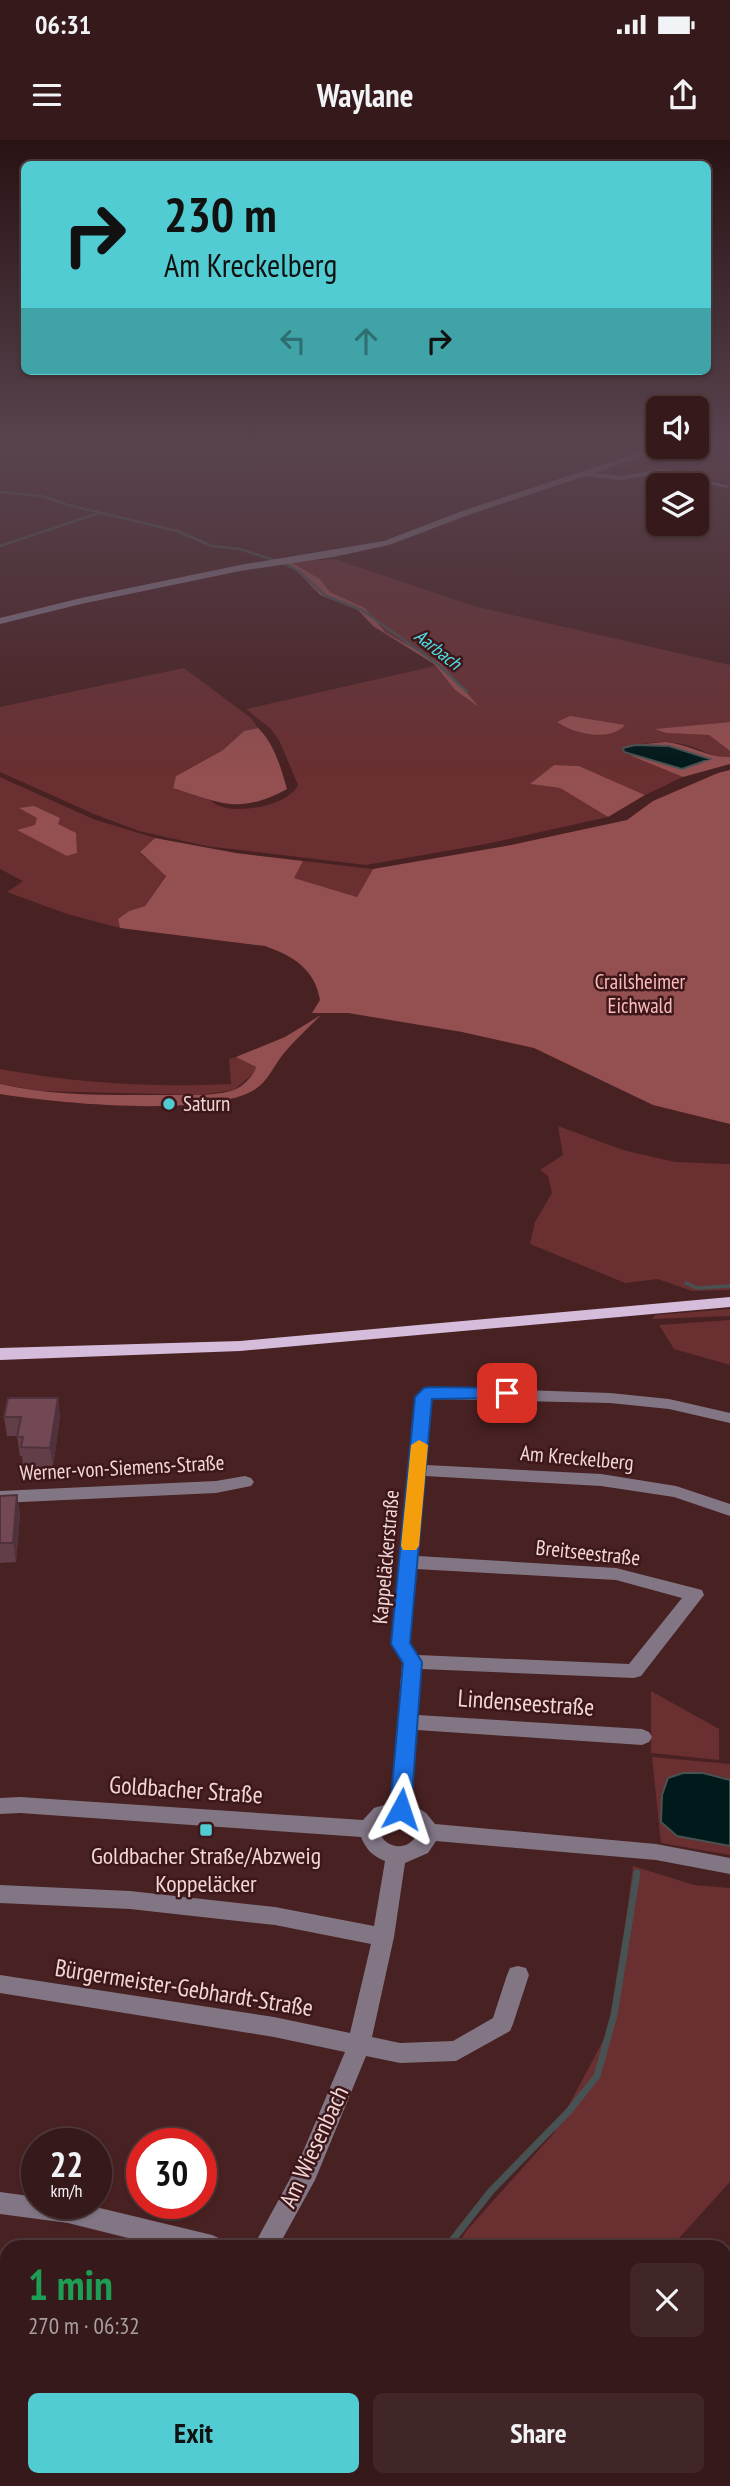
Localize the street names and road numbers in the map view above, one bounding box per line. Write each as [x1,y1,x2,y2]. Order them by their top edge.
street label: Am Kreckelberg [519,1439,635,1476]
street label: Werner-von-Siemens-Straße [19,1449,225,1486]
street label: Kappeläckerstraße [366,1489,405,1625]
street label: Breitseestraße [534,1534,642,1571]
street label: Lindenseestraße [457,1682,595,1723]
street label: Goldbacher Straße [108,1769,264,1810]
street label: Bürgermeister-Gebhardt-Straße [53,1952,315,2023]
street label: Am Wiesenbach [272,2081,355,2213]

